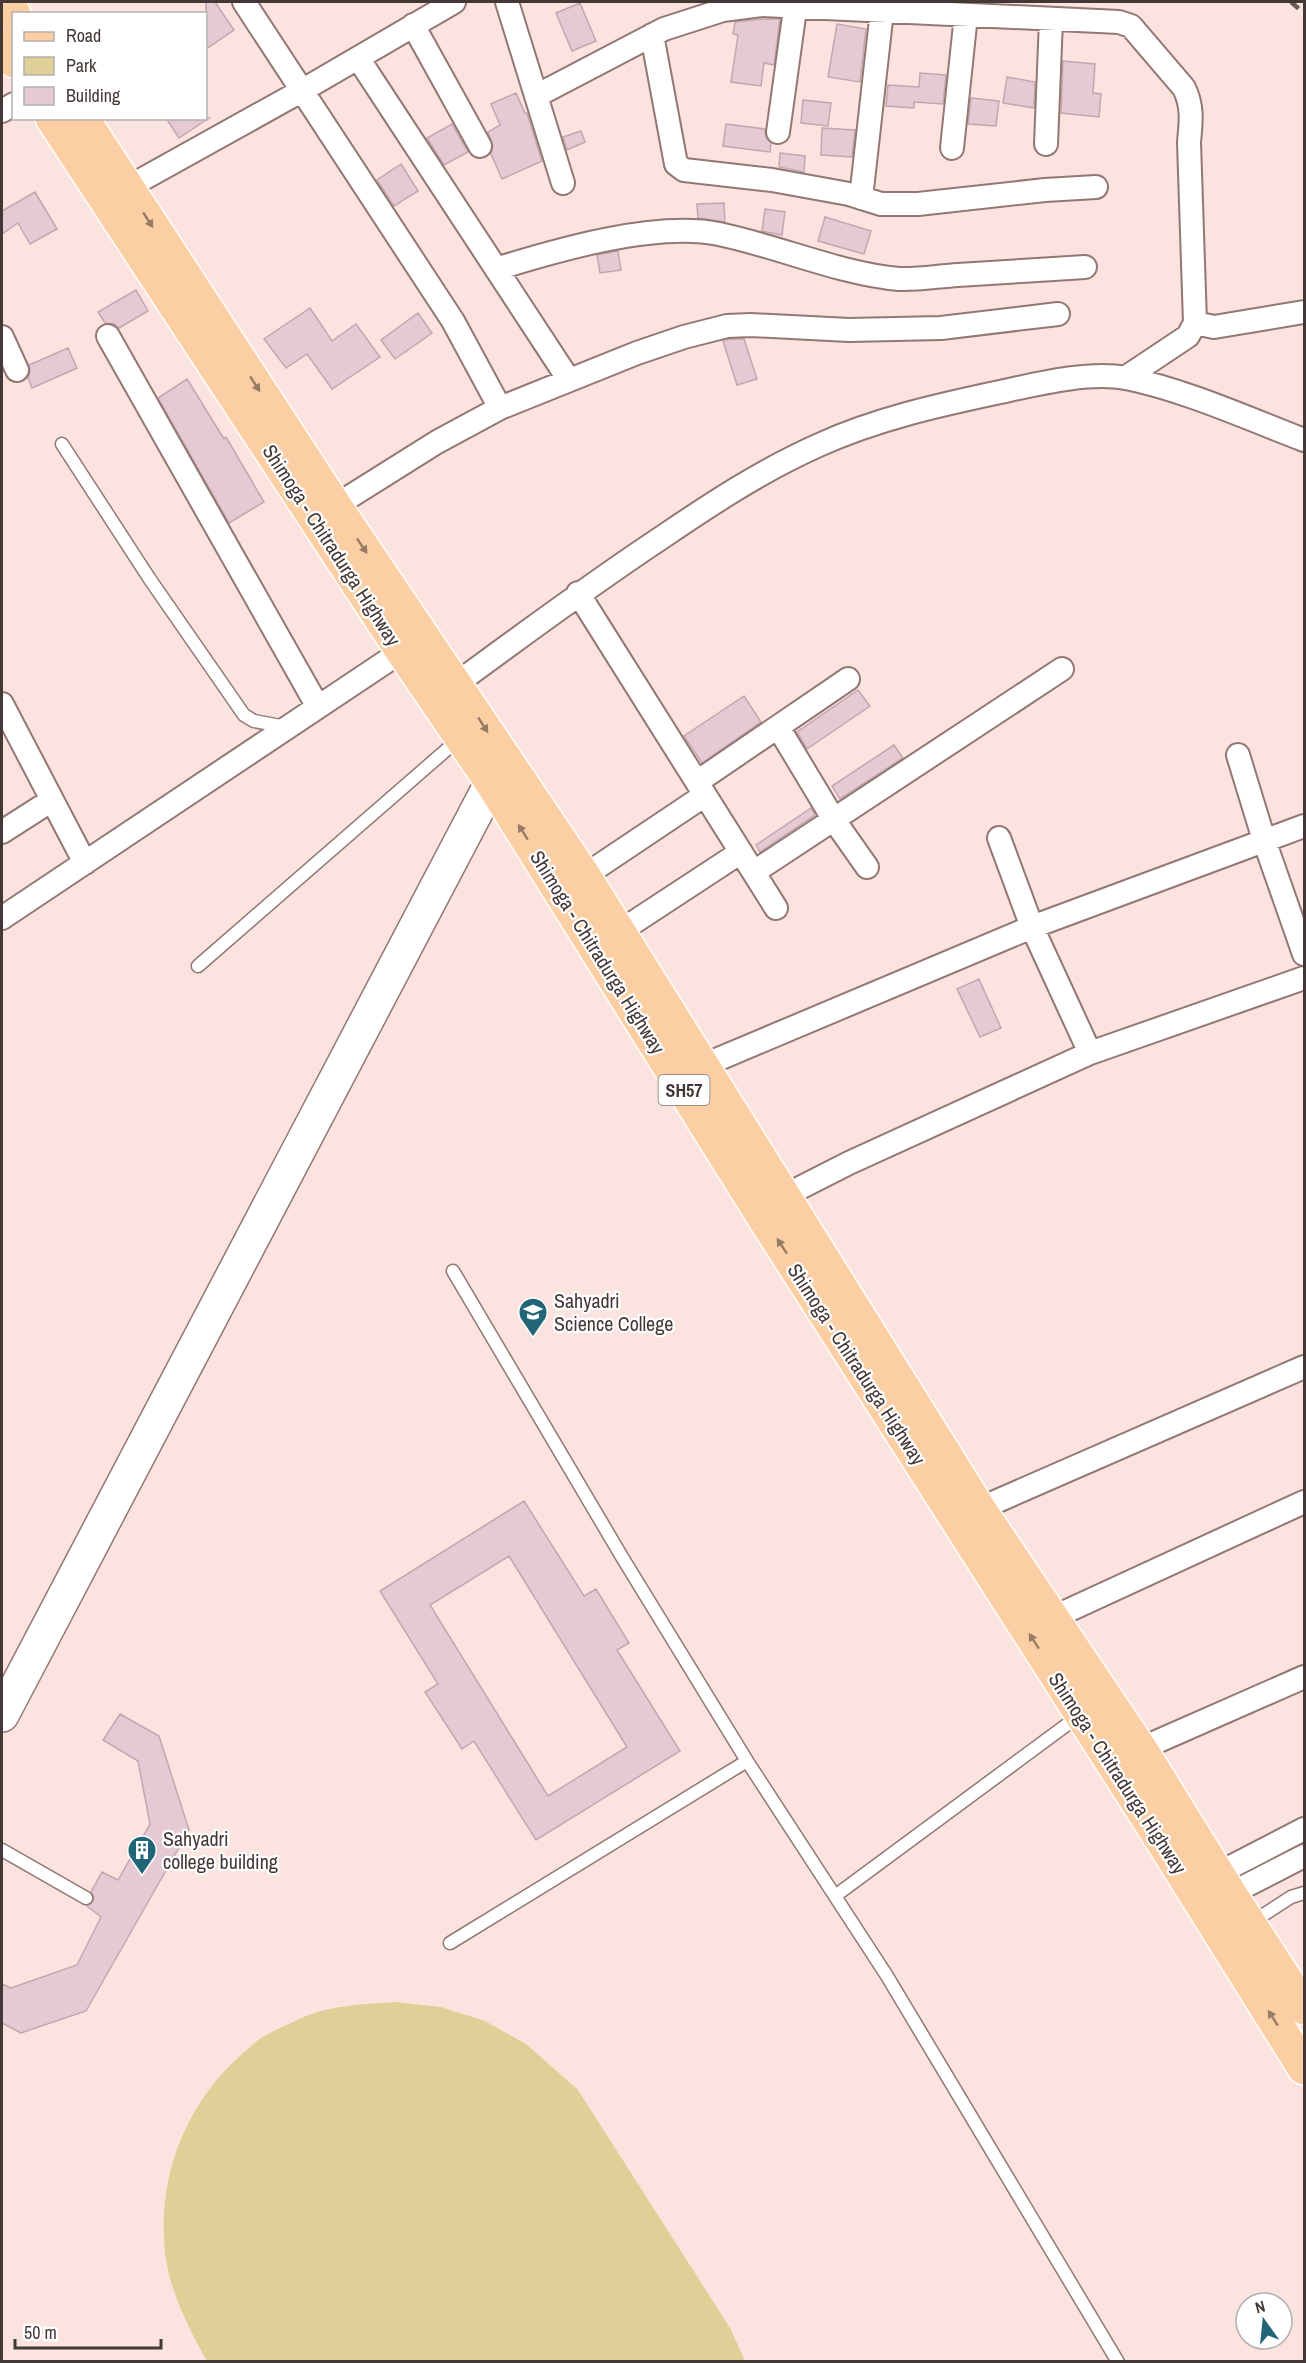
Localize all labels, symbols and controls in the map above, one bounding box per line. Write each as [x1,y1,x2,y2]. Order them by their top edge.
legend [12,12,207,120]
text: Road [66,23,101,48]
text: Park [66,53,97,78]
text: Building [66,83,121,108]
one-way arrow [142,212,153,228]
one-way arrow [249,375,260,392]
street label: Shimoga - Chitradurga Highway [257,439,408,652]
one-way arrow [356,538,368,554]
one-way arrow [478,717,489,733]
one-way arrow [517,824,528,840]
street label: Shimoga - Chitradurga Highway [524,845,672,1060]
road number: SH57 [658,1075,710,1105]
one-way arrow [776,1238,787,1255]
street label: Shimoga - Chitradurga Highway [782,1258,933,1471]
place label: Sahyadri Science College [554,1287,673,1337]
school or university icon: Sahyadri Science College [517,1296,549,1338]
one-way arrow [1029,1633,1040,1649]
street label: Shimoga - Chitradurga Highway [1043,1667,1194,1880]
place label: Sahyadri college building [163,1825,278,1875]
building icon: Sahyadri college building [126,1834,158,1876]
one-way arrow [1268,2010,1279,2026]
north arrow [1234,2291,1294,2351]
text: N [1253,2295,1268,2318]
scale bar [15,2312,160,2350]
text: 50 m [24,2320,57,2345]

